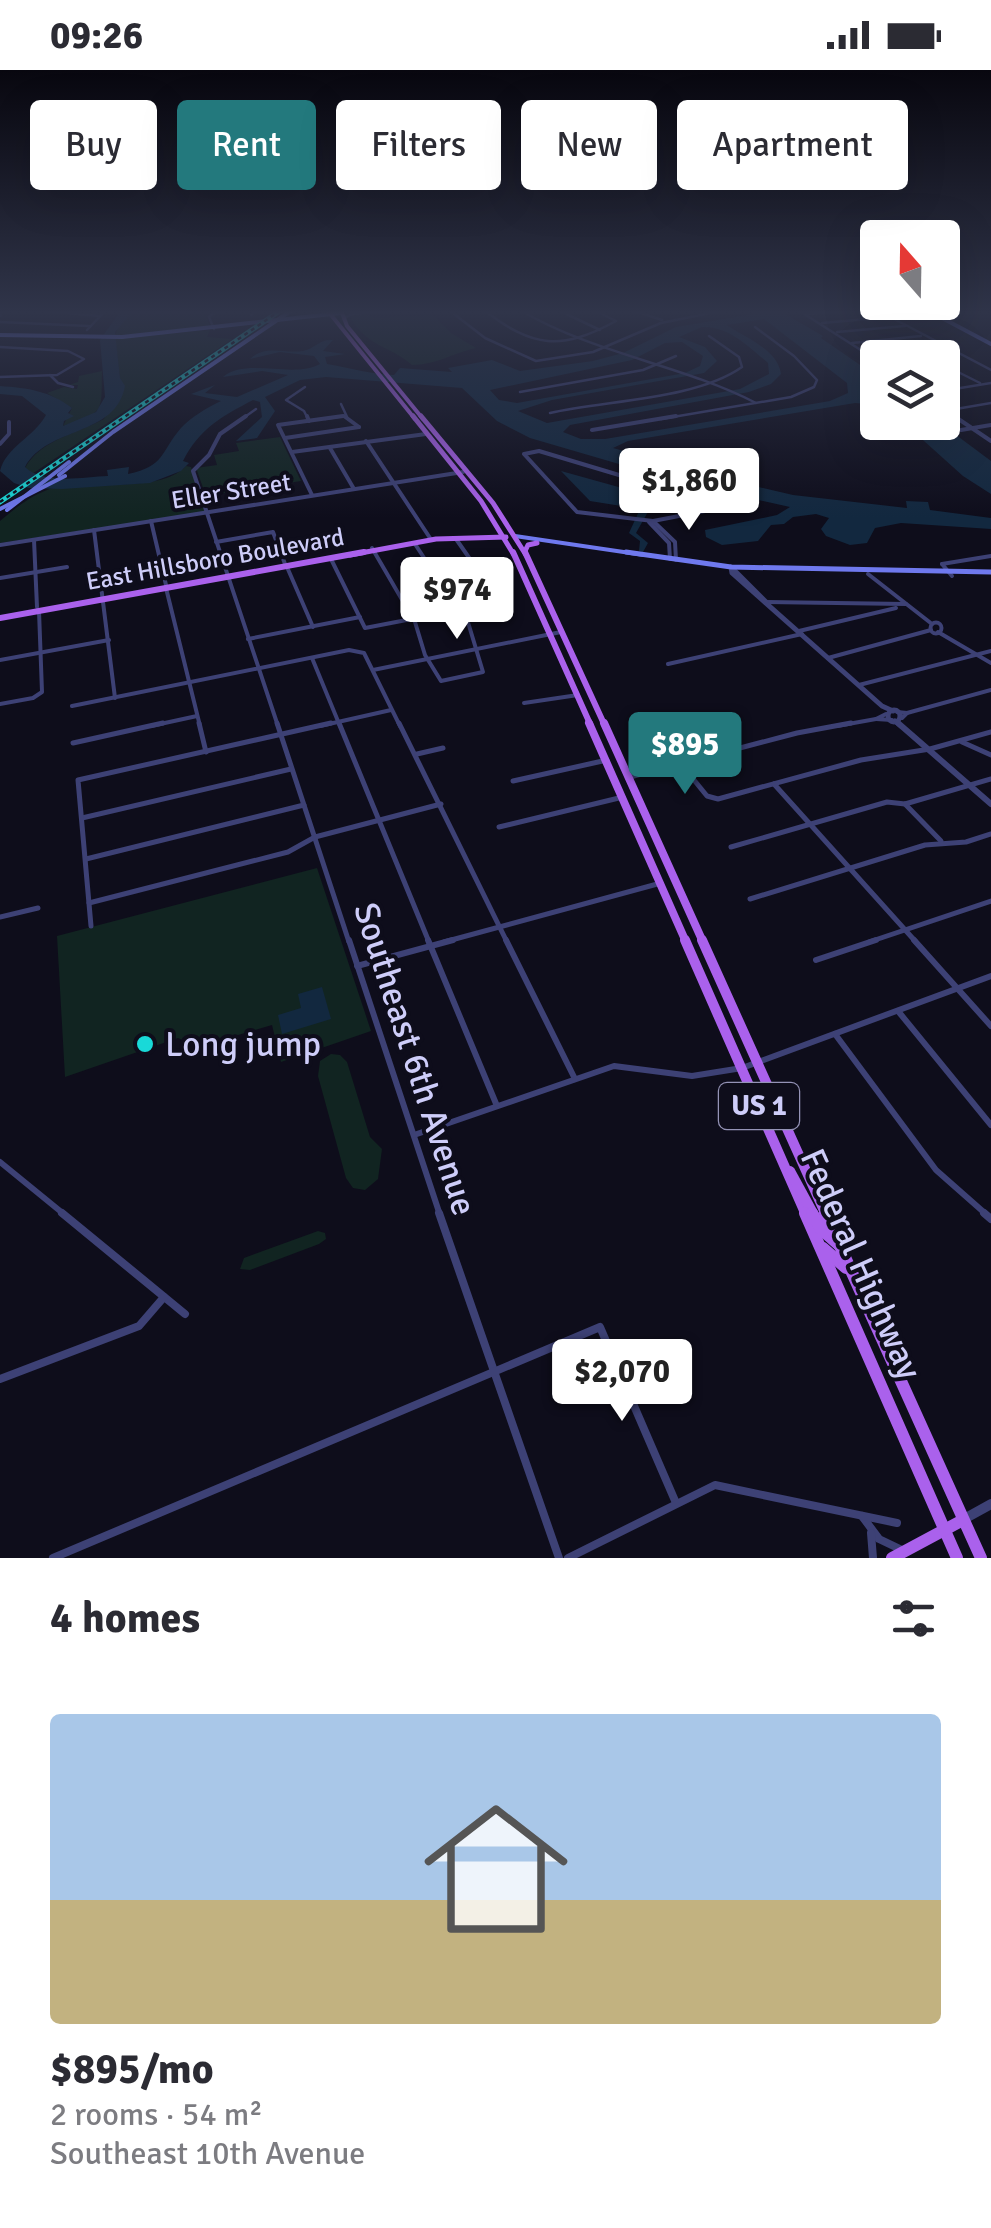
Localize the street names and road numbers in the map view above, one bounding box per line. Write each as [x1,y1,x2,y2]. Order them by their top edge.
street label: Eller Street [169,466,293,516]
street label: East Hillsboro Boulevard [84,521,346,597]
street label: Southeast 6th Avenue [344,897,486,1221]
road number: US 1 [719,1083,799,1129]
street label: Federal Highway [791,1142,931,1386]

